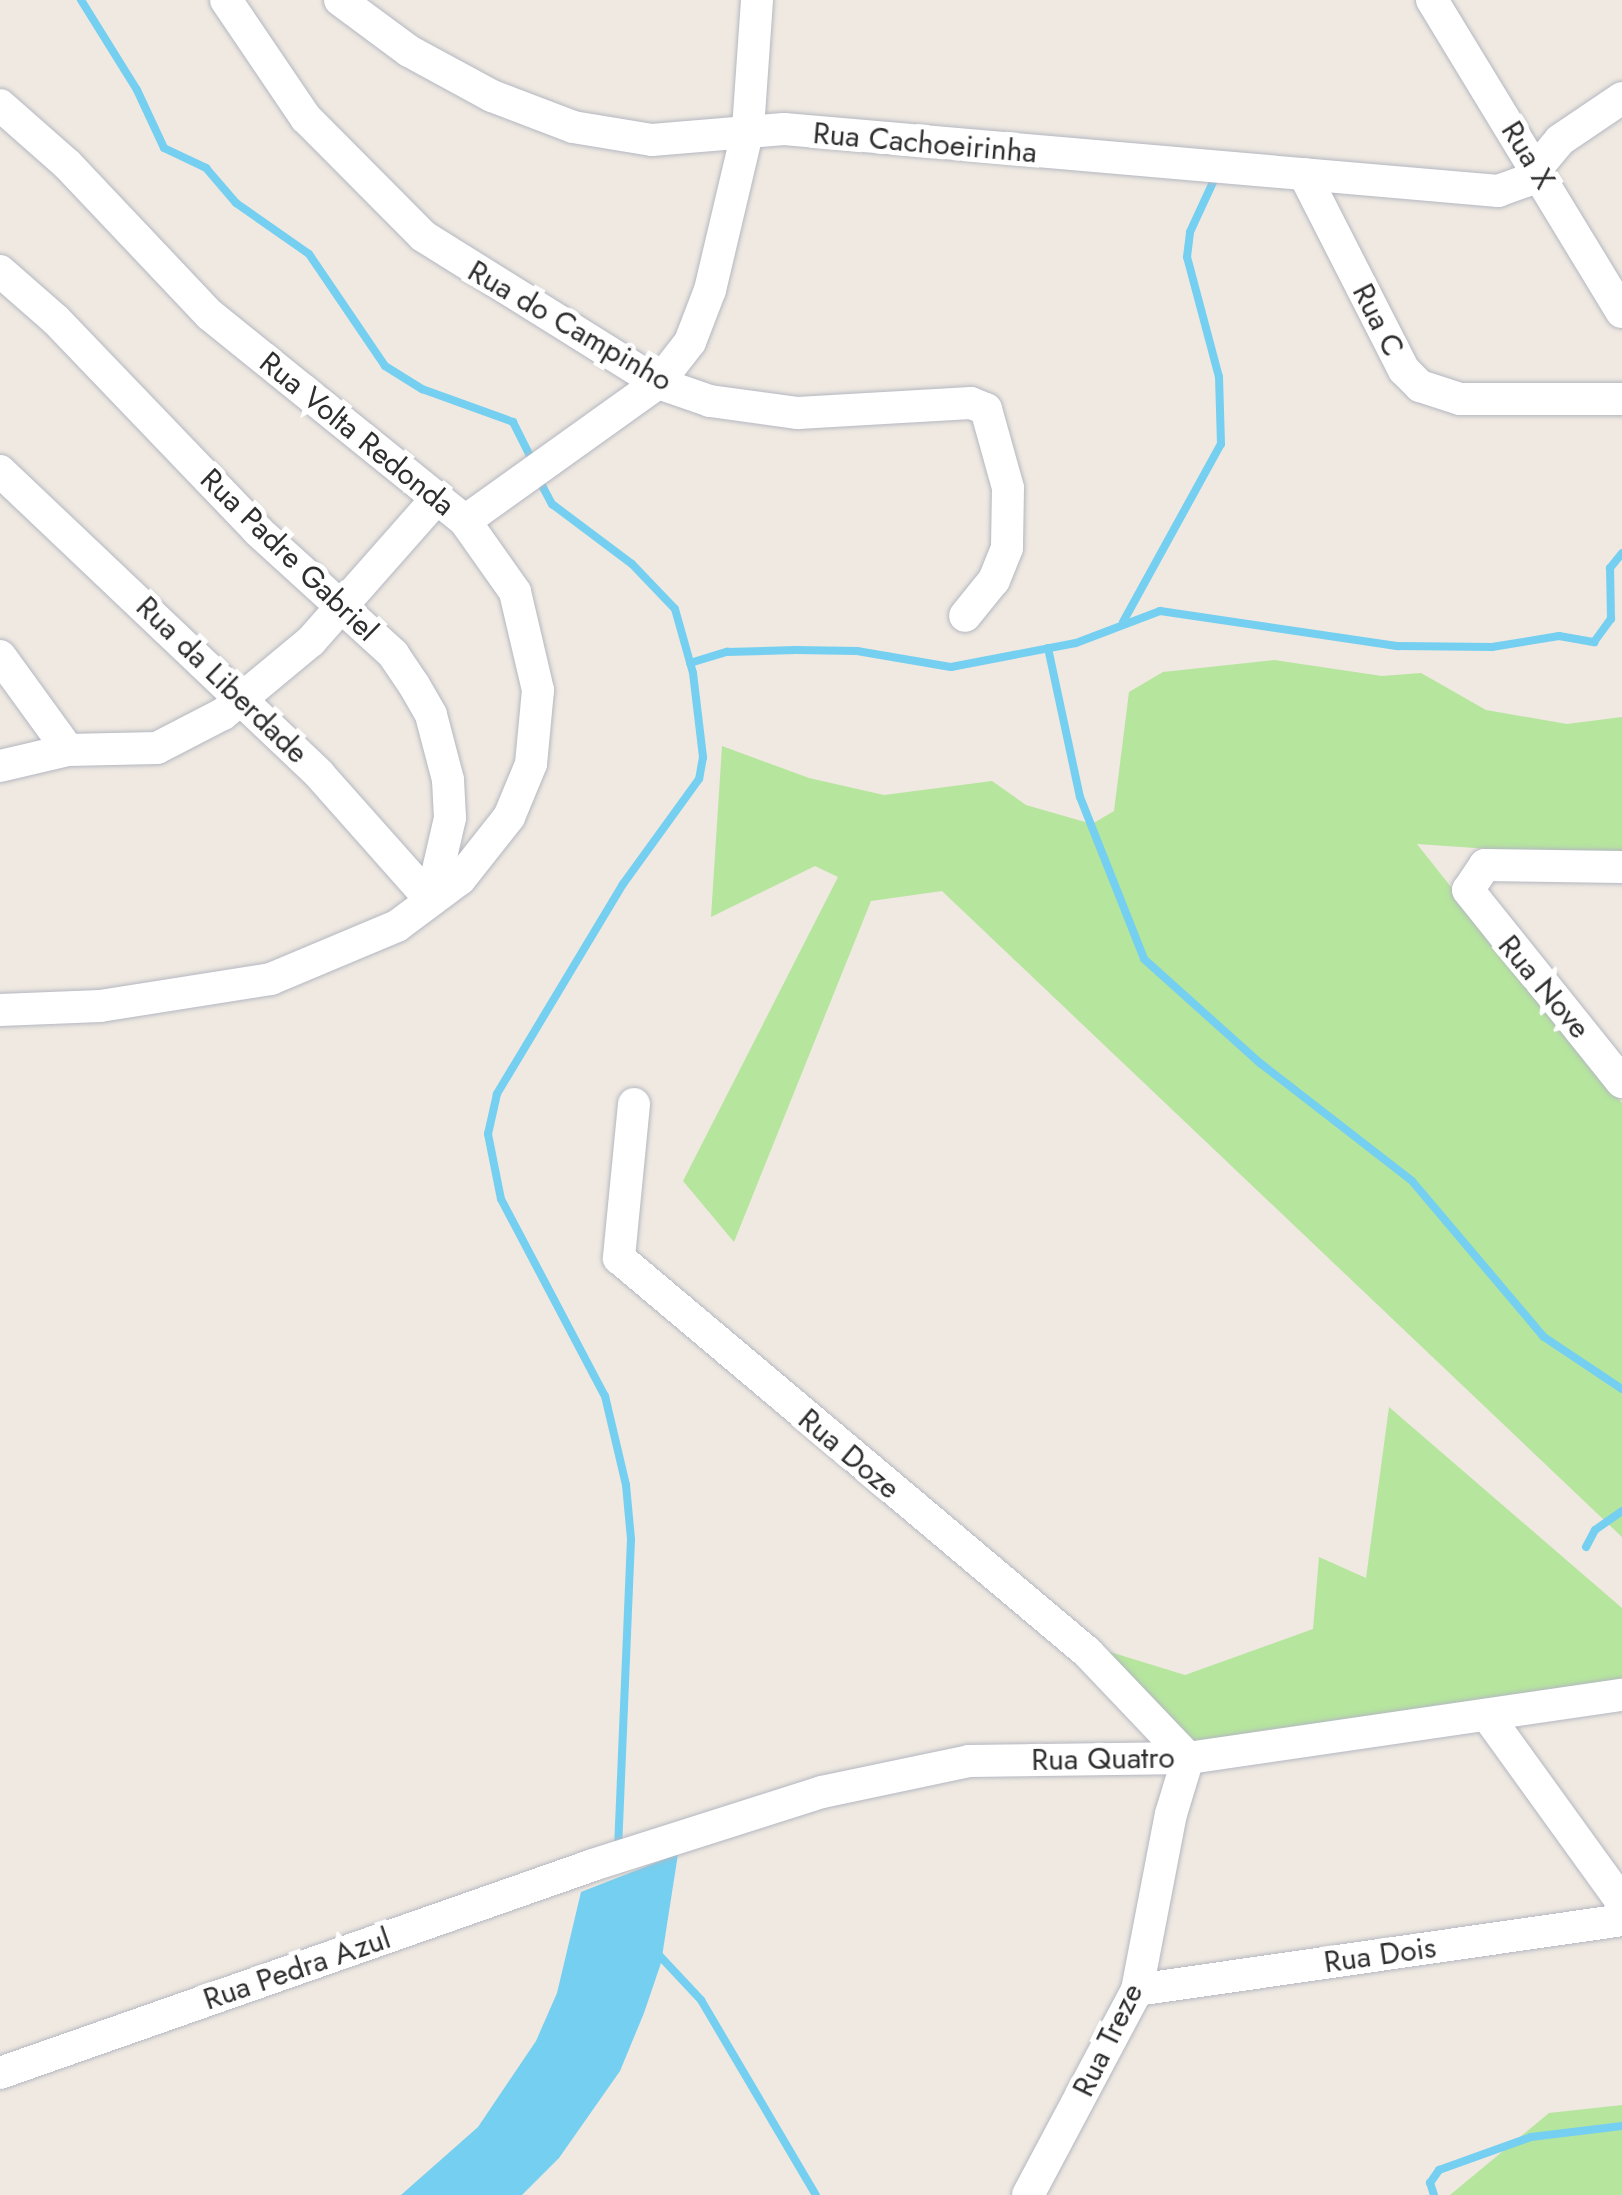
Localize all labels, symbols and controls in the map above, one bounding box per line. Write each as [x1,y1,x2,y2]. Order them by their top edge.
street label: Rua Cachoeirinha [812,115,1038,171]
street label: Rua X [1493,115,1563,195]
street label: Rua do Campinho [462,253,678,399]
street label: Rua C [1345,278,1411,362]
street label: Rua Volta Redonda [252,344,462,524]
street label: Rua Padre Gabriel [193,461,385,649]
street label: Rua da Liberdade [129,589,315,771]
street label: Rua Nove [1491,928,1597,1046]
street label: Rua Doze [791,1401,907,1507]
street label: Rua Quatro [1031,1740,1175,1778]
street label: Rua Pedra Azul [199,1920,395,2018]
street label: Rua Dois [1322,1929,1438,1981]
street label: Rua Treze [1065,1978,1151,2102]

